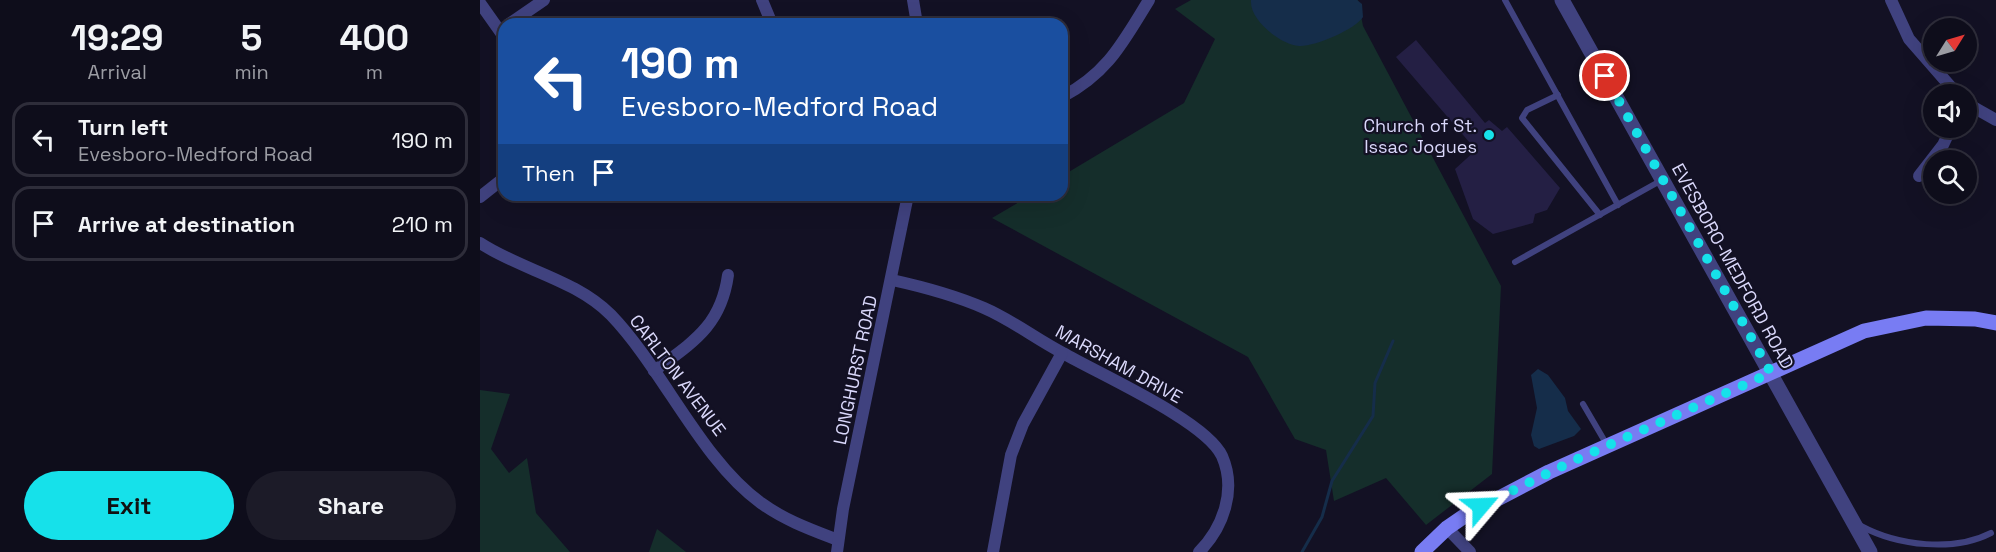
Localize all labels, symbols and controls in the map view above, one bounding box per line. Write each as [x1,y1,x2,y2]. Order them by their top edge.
text: 19:29 [71,15,164,61]
text: 5 [241,15,262,61]
text: 400 [340,15,409,61]
north arrow [1923,18,1977,72]
map controls [1923,18,1977,204]
text: 190 m [621,37,740,90]
icon: left [522,42,600,120]
pin [1579,50,1630,101]
text: Arrival [87,59,147,85]
text: min [234,59,269,85]
text: m [366,59,383,85]
icon: arrive [1588,59,1621,92]
button: sound [1923,84,1977,138]
text: Evesboro-Medford Road [621,89,938,124]
text: Turn left [78,113,168,141]
place label: Church of St. Issac Jogues [1363,114,1477,158]
icon: left [27,123,60,156]
text: 190 m [392,126,453,154]
marker: Church of St. Issac Jogues [1482,128,1496,142]
text: Evesboro-Medford Road [78,141,313,167]
button: search [1923,150,1977,204]
icon: arrive [587,156,620,189]
text: Then [522,159,575,187]
street label: EVESBORO-MEDFORD ROAD [1667,159,1799,373]
icon: arrive [27,207,60,240]
text: Arrive at destination [78,210,295,238]
text: 210 m [392,210,453,238]
street label: LONGHURST ROAD [828,293,882,447]
street label: CARLTON AVENUE [625,310,731,440]
street label: MARSHAM DRIVE [1051,320,1187,408]
button: Exit [24,471,234,540]
button: Share [246,471,456,540]
position arrow [1449,474,1513,538]

